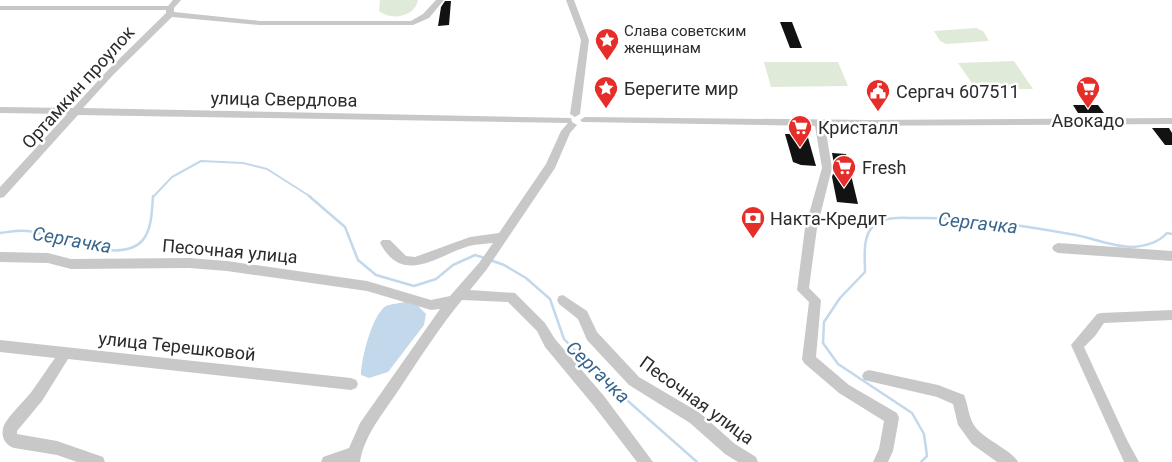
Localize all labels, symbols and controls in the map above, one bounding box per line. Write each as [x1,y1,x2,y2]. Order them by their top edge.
street label: Ортамкин проулок [17,21,139,153]
place label: Слава советским женщинам [624,22,746,57]
place icon: Слава советским женщинам [594,27,620,61]
place icon: Берегите мир [593,75,619,109]
supermarket icon: Авокадо [1075,75,1101,109]
place label: Берегите мир [624,78,738,99]
public building icon: Сергач 607511 [865,78,891,112]
place label: Сергач 607511 [896,81,1020,102]
street label: улица Свердлова [210,87,358,111]
place label: Авокадо [1052,110,1124,131]
supermarket icon: Кристалл [787,114,813,148]
place label: Кристалл [818,117,898,138]
supermarket icon: Fresh [831,154,857,188]
place label: Fresh [862,157,906,178]
bank icon: Накта-Кредит [740,205,766,239]
water label: Сергачка [937,207,1019,239]
place label: Накта-Кредит [770,208,887,229]
water label: Сергачка [31,222,113,258]
street label: Песочная улица [161,235,299,267]
street label: улица Терешковой [97,327,257,365]
water label: Сергачка [561,336,635,408]
street label: Песочная улица [636,352,758,448]

